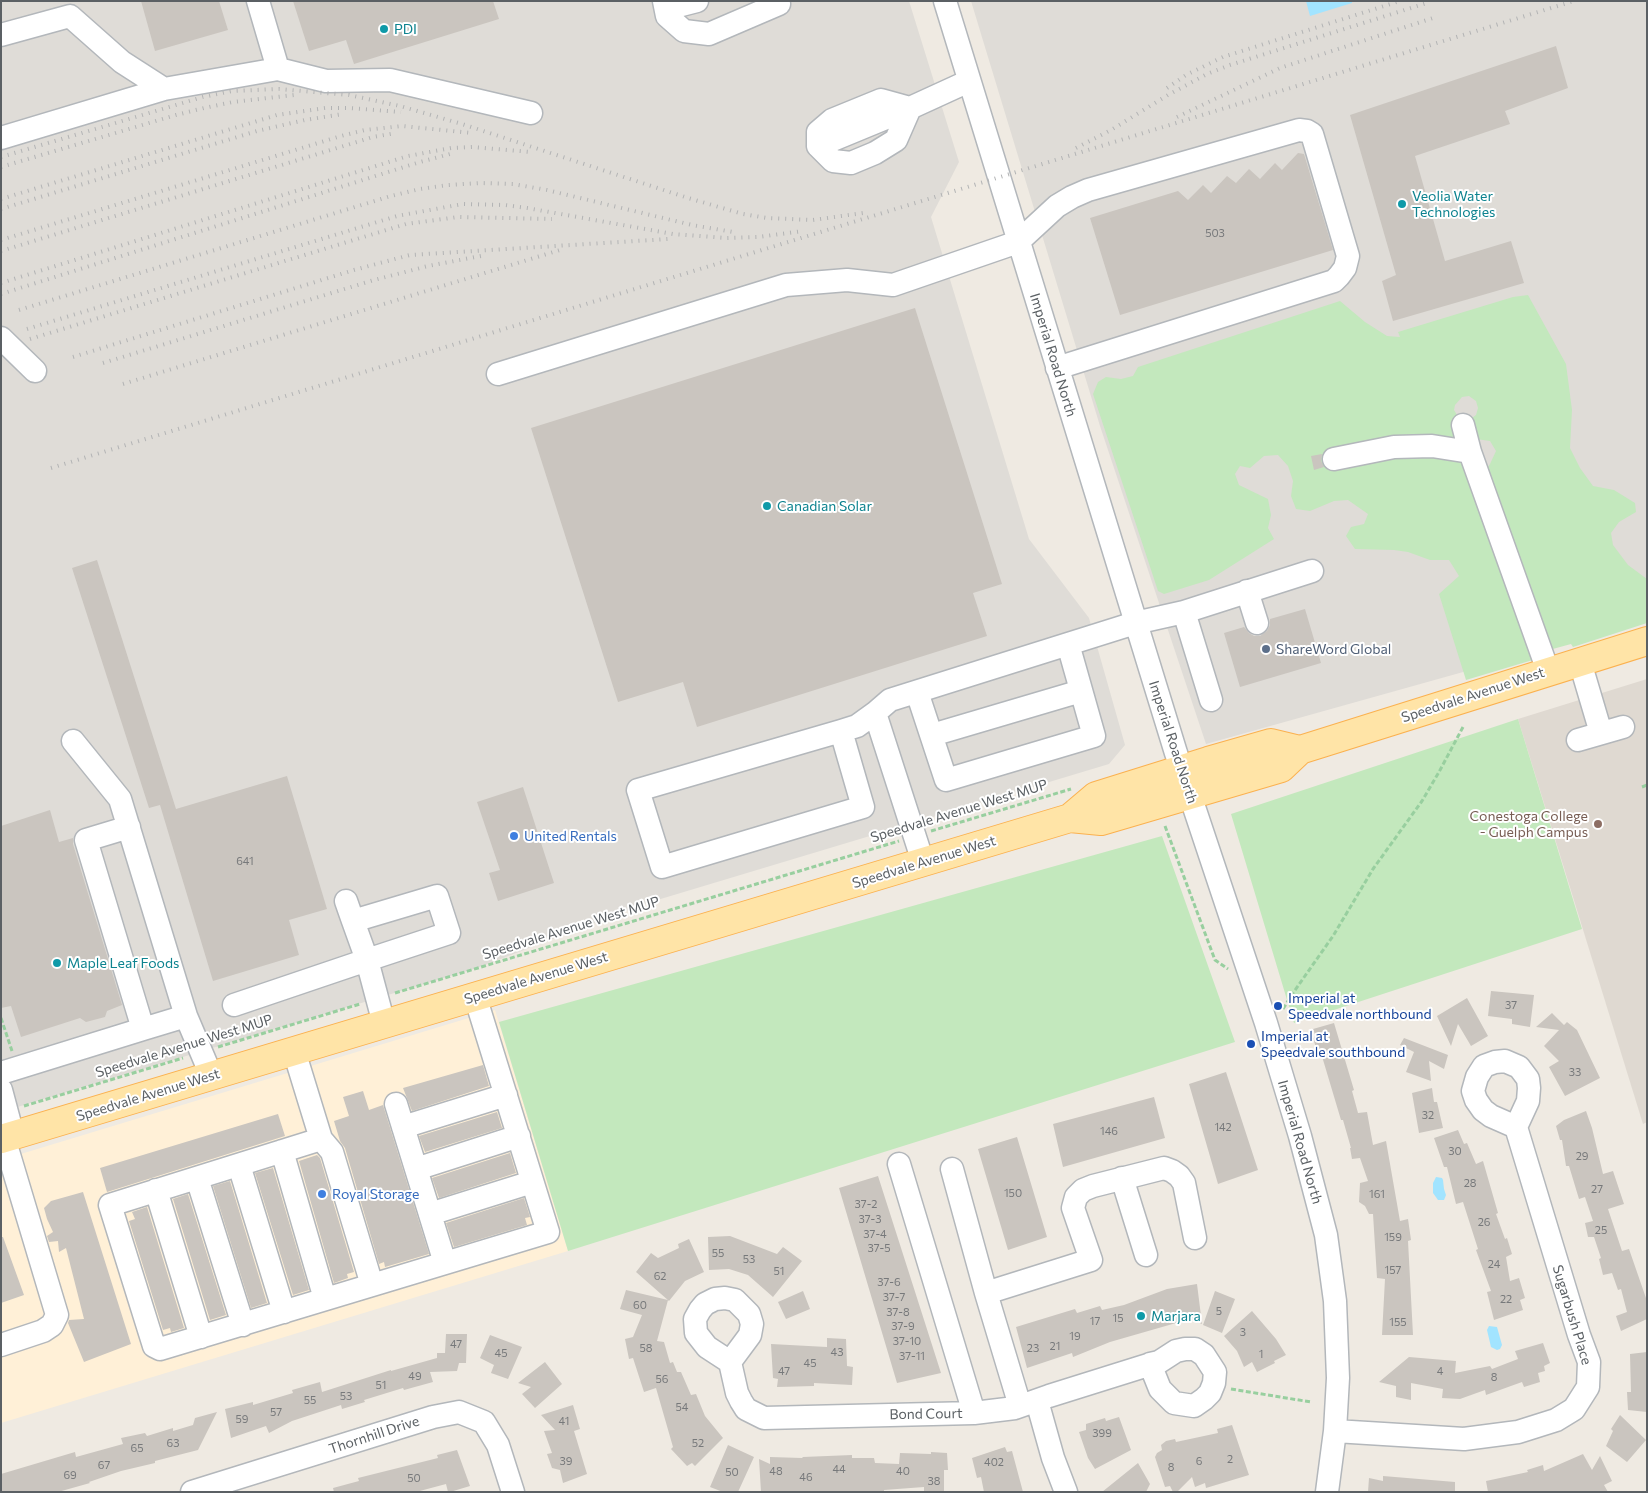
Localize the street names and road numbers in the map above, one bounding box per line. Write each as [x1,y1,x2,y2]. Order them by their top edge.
street label: Imperial Road North [1026,291,1080,419]
street label: Speedvale Avenue West [1399,664,1547,726]
street label: Imperial Road North [1145,678,1201,806]
street label: Speedvale Avenue West MUP [868,776,1050,846]
street label: Speedvale Avenue West [850,832,998,892]
street label: Speedvale Avenue West MUP [480,893,662,963]
street label: Speedvale Avenue West [462,948,610,1008]
street label: Speedvale Avenue West MUP [93,1011,275,1081]
street label: Speedvale Avenue West [74,1065,222,1125]
street label: Imperial Road North [1274,1078,1326,1206]
street label: Sugarbush Place [1549,1263,1595,1367]
street label: Bond Court [889,1405,963,1423]
street label: Thornhill Drive [327,1412,421,1458]

